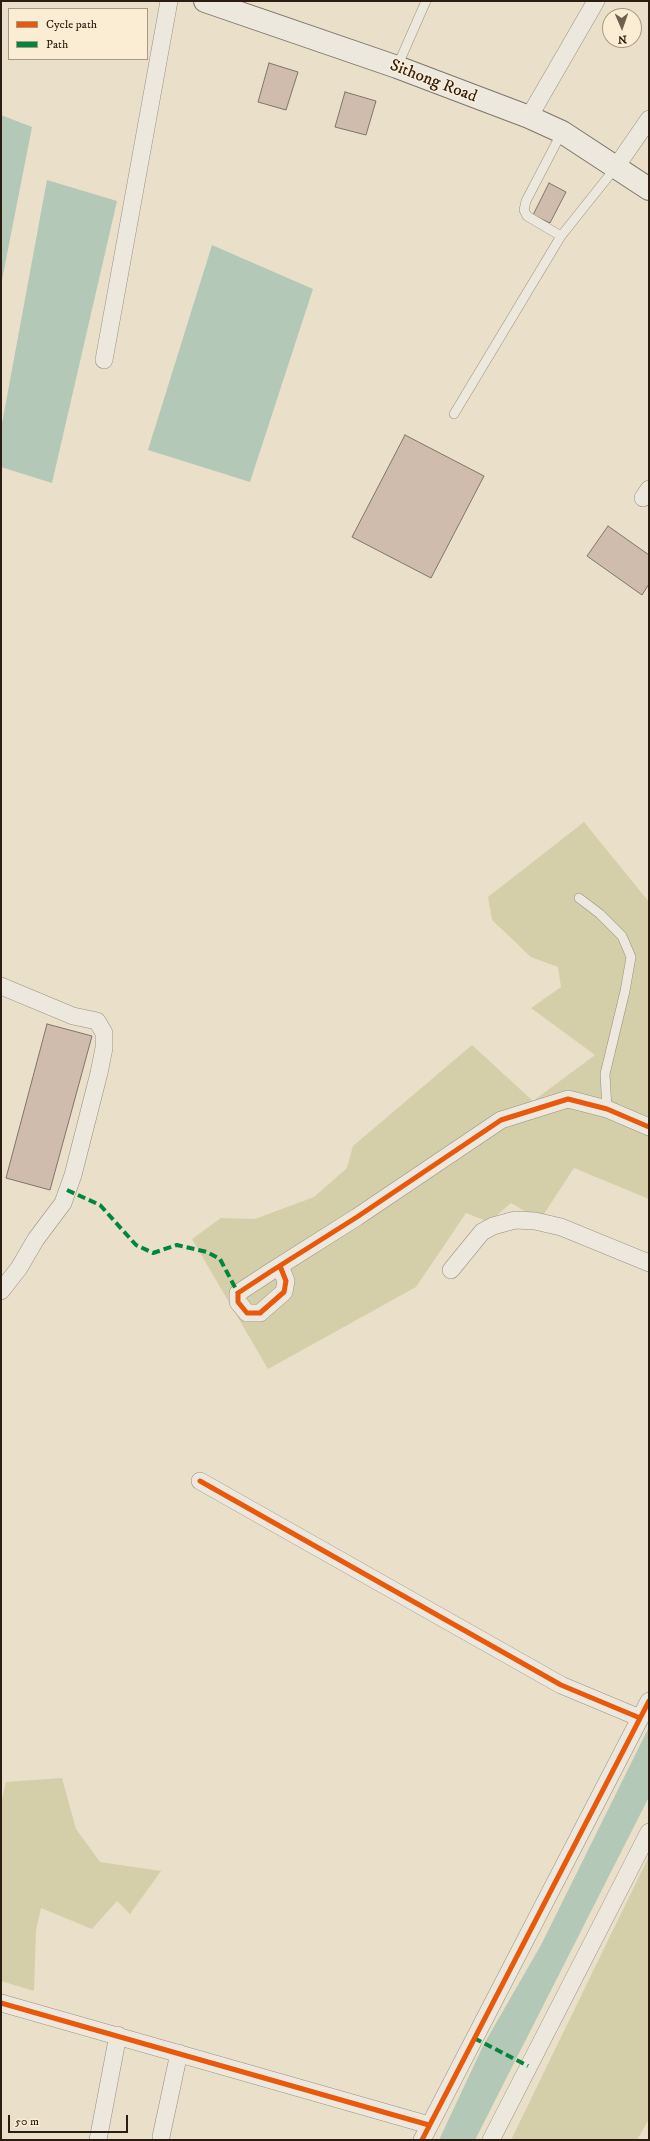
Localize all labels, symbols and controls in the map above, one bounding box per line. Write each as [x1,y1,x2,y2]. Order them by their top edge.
legend [8,8,148,60]
north arrow [602,8,642,48]
text: Cycle path [46,17,97,32]
text: N [618,32,627,46]
text: Path [46,37,68,52]
street label: Sithong Road [386,56,480,108]
scale bar [10,2107,130,2133]
text: 50 m [15,2114,39,2129]

